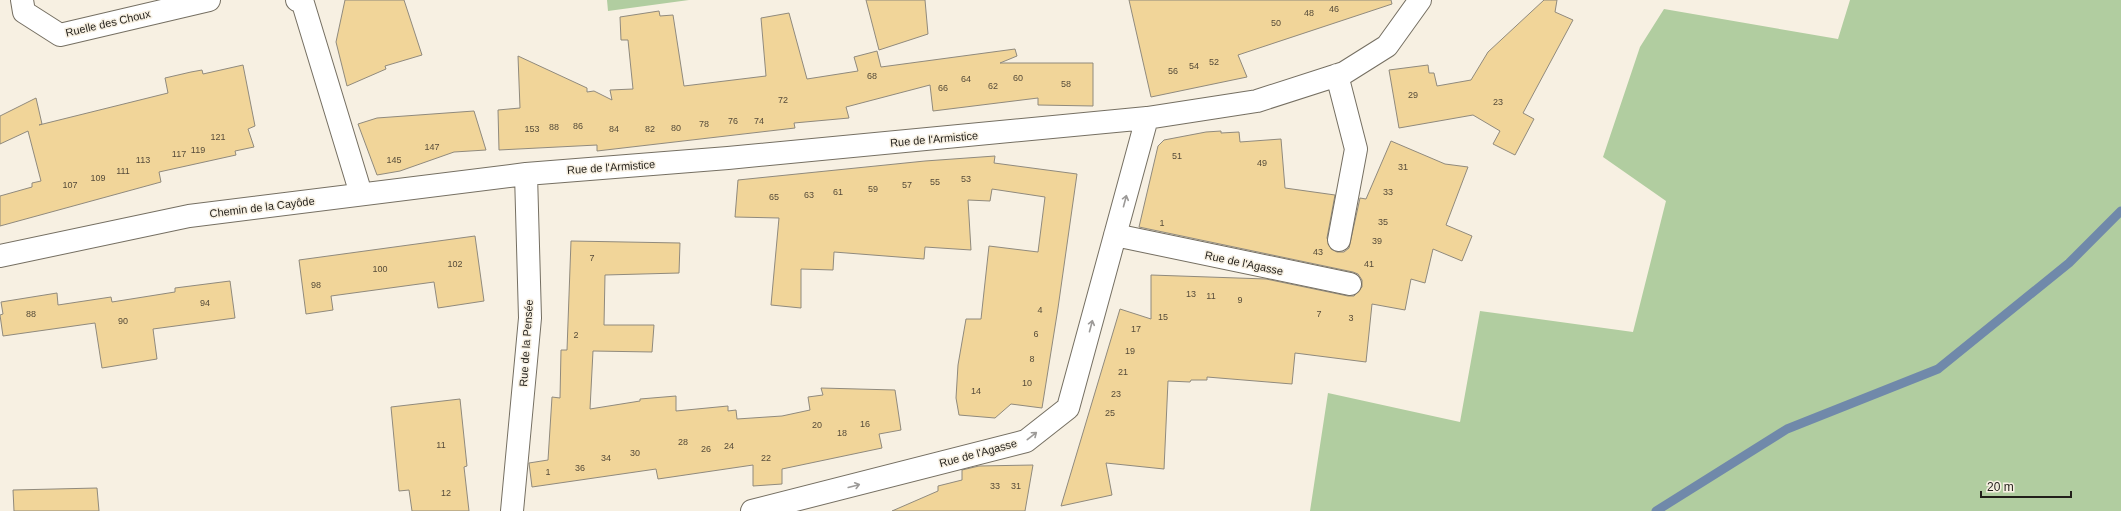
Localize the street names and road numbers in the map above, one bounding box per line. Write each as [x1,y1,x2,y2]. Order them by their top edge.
street label: Ruelle des Choux [64,7,152,39]
street label: Rue de l'Armistice [889,129,979,149]
street label: Rue de l'Armistice [567,158,655,176]
street label: Chemin de la Cayôde [209,195,315,219]
street label: Rue de l'Agasse [1204,249,1284,277]
street label: Rue de la Pensée [517,299,535,387]
street label: Rue de l'Agasse [938,437,1018,469]

